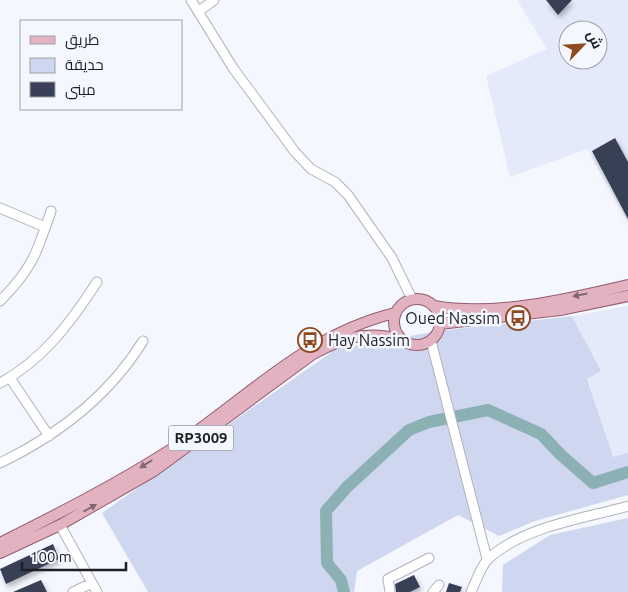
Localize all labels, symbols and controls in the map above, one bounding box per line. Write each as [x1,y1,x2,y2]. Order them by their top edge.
legend [20,20,182,110]
north arrow [558,20,608,70]
text: ش [583,28,606,51]
text: طريق [65,31,99,50]
text: حديقة [65,56,104,73]
text: مبنى [65,81,96,100]
one-way arrow [573,291,588,299]
bus stop icon: Oued Nassim [505,305,531,331]
place label: Oued Nassim [405,309,500,327]
bus stop icon: Hay Nassim [297,327,323,353]
place label: Hay Nassim [328,331,410,349]
road number: RP3009 [168,426,234,450]
one-way arrow [139,460,153,469]
one-way arrow [83,504,98,512]
scale bar [22,540,126,572]
text: 100 m [30,548,72,565]

